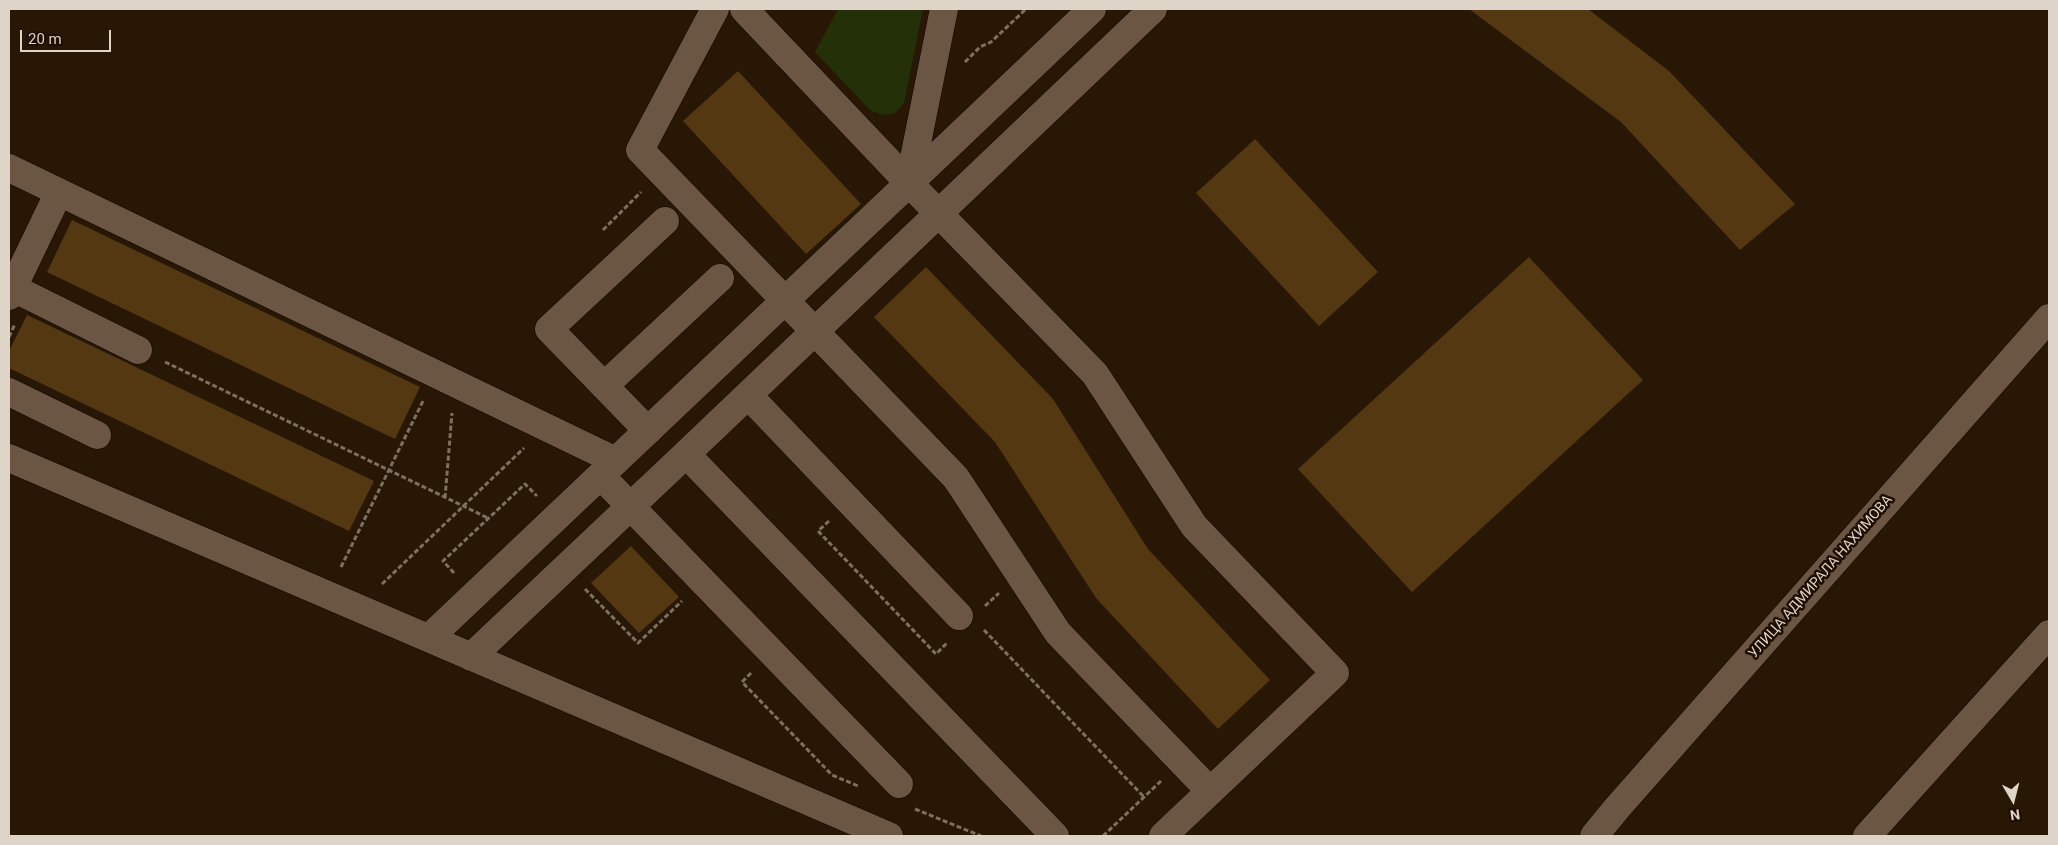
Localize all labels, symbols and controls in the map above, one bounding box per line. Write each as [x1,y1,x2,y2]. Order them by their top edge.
scale bar [22,20,114,52]
text: 20 m [28,30,62,48]
street label: УЛИЦА АДМИРАЛА НАХИМОВА [1746,492,1896,662]
north arrow [1988,775,2038,825]
text: N [2009,806,2021,823]

